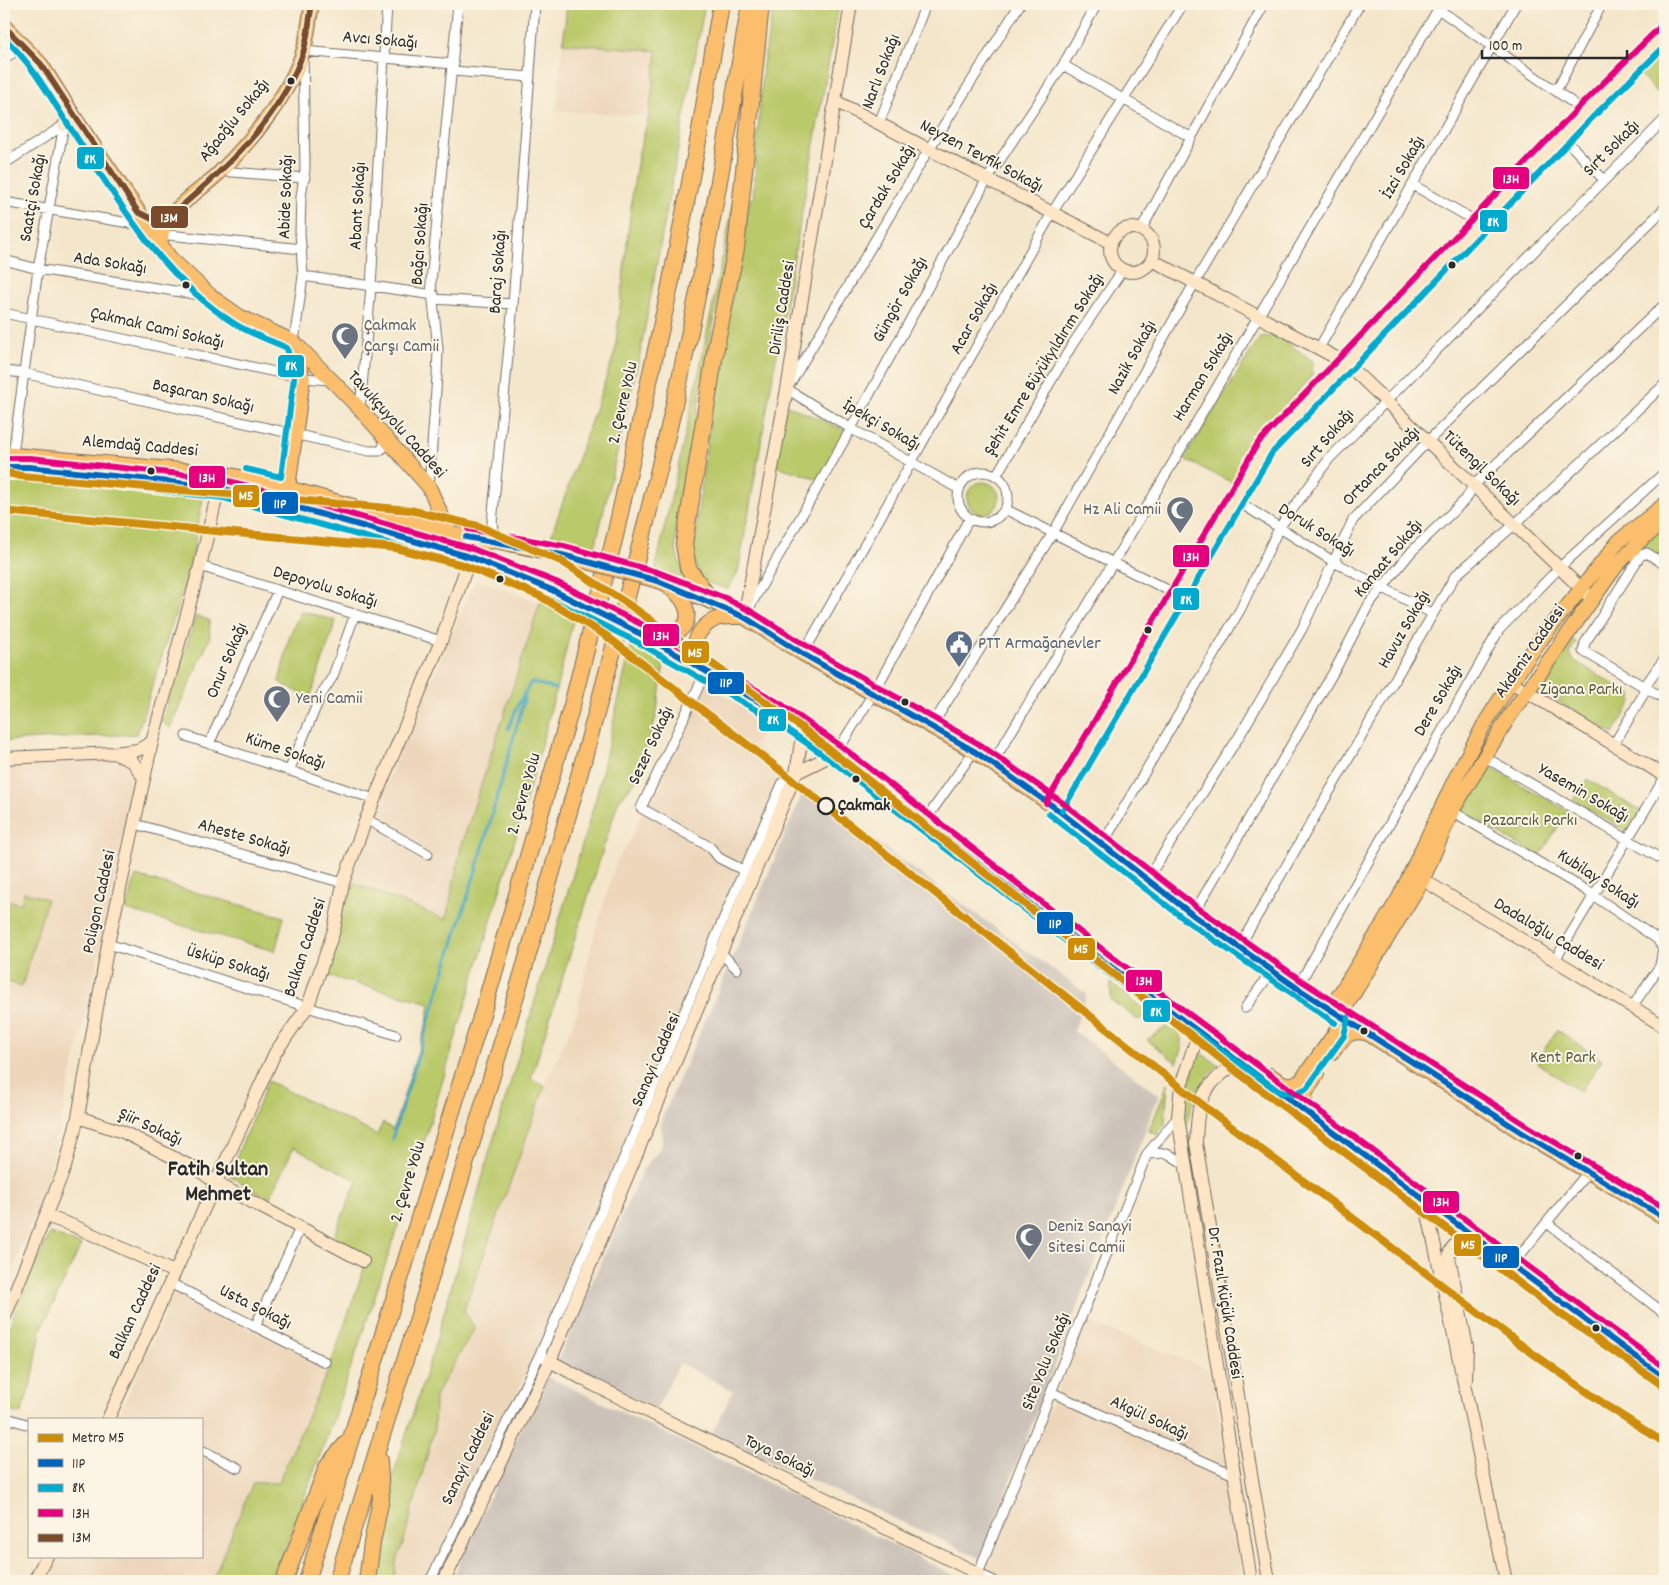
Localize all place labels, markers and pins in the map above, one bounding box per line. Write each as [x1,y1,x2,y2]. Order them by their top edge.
unlabelled marker [286,76,296,86]
unlabelled marker [1447,260,1457,270]
unlabelled marker [181,280,191,290]
place label: Çakmak Çarşı Camii [364,314,439,360]
mosque icon: Çakmak Çarşı Camii [330,321,360,360]
unlabelled marker [146,466,156,476]
mosque icon: Hz Ali Camii [1165,495,1195,534]
place label: Hz Ali Camii [1083,498,1161,523]
unlabelled marker [495,574,505,584]
unlabelled marker [1143,625,1153,635]
public building icon: PTT Armağanevler [944,629,974,668]
place label: PTT Armağanevler [978,632,1101,657]
mosque icon: Yeni Camii [262,684,292,723]
place label: Yeni Camii [296,687,363,712]
unlabelled marker [900,697,910,707]
unlabelled marker [851,774,861,784]
place label: Çakmak [838,794,891,819]
marker: Çakmak [817,797,835,815]
unlabelled marker [1359,1026,1369,1036]
unlabelled marker [1573,1151,1583,1161]
place label: Deniz Sanayi Sitesi Camii [1048,1215,1132,1261]
mosque icon: Deniz Sanayi Sitesi Camii [1014,1222,1044,1261]
unlabelled marker [1591,1323,1601,1333]

